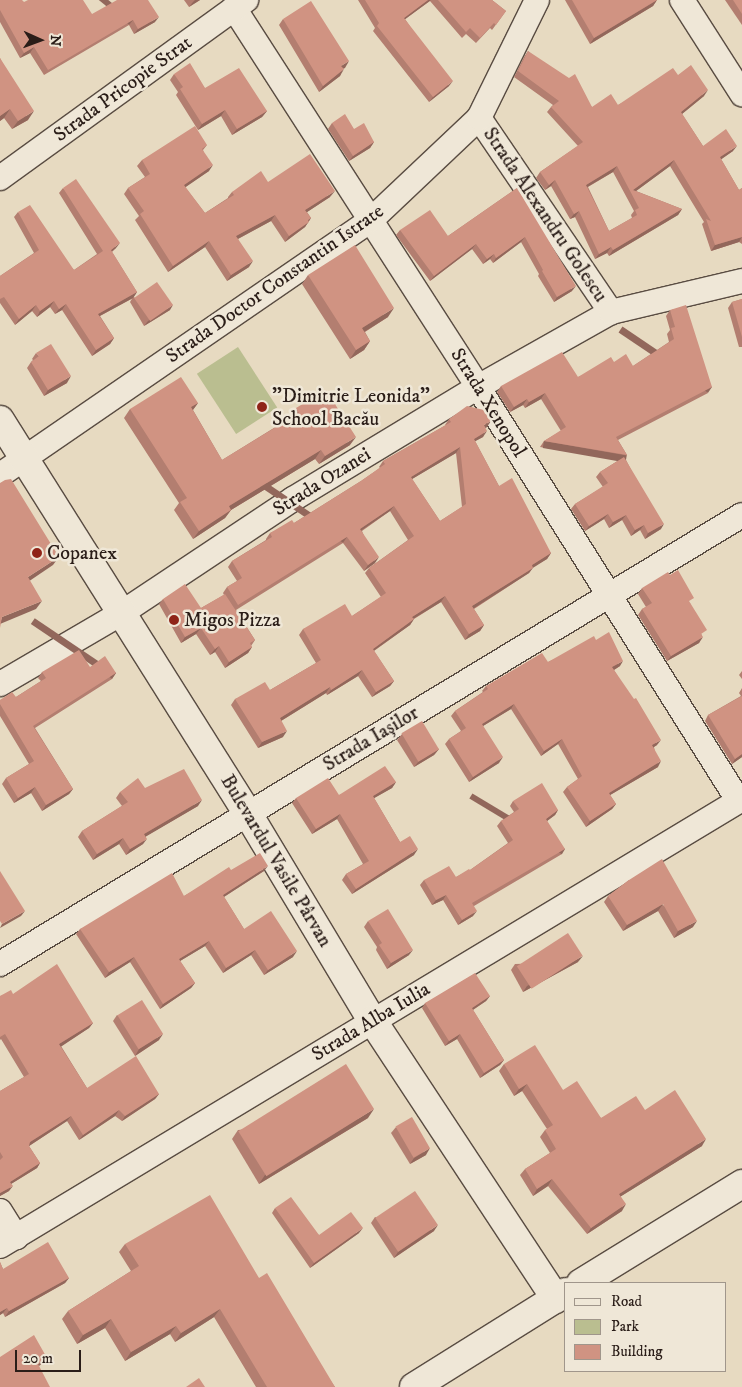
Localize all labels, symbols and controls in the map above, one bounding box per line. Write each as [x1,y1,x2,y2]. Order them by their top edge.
north arrow [15,15,65,65]
street label: Strada Pricopie Strat [49,31,197,147]
text: N [46,34,64,47]
street label: Strada Alexandru Golescu [478,123,612,307]
street label: Strada Doctor Constantin Istrate [162,200,388,368]
street label: Strada Xenopol [445,344,531,462]
place label: "Dimitrie Leonida" School Bacău [272,384,430,431]
marker: "Dimitrie Leonida" School Bacău [256,401,268,413]
street label: Strada Ozanei [269,442,375,522]
place label: Copanex [47,541,117,565]
marker: Copanex [31,547,43,559]
place label: Migos Pizza [184,608,280,632]
marker: Migos Pizza [168,614,180,626]
street label: Strada Iașilor [319,701,423,777]
street label: Bulevardul Vasile Pârvan [215,770,337,952]
street label: Strada Alba Iulia [308,977,434,1067]
legend [564,1282,727,1372]
text: Road [611,1292,642,1311]
text: Park [611,1317,639,1336]
scale bar [18,1340,84,1372]
text: Building [611,1342,663,1361]
text: 20 m [23,1349,53,1368]

